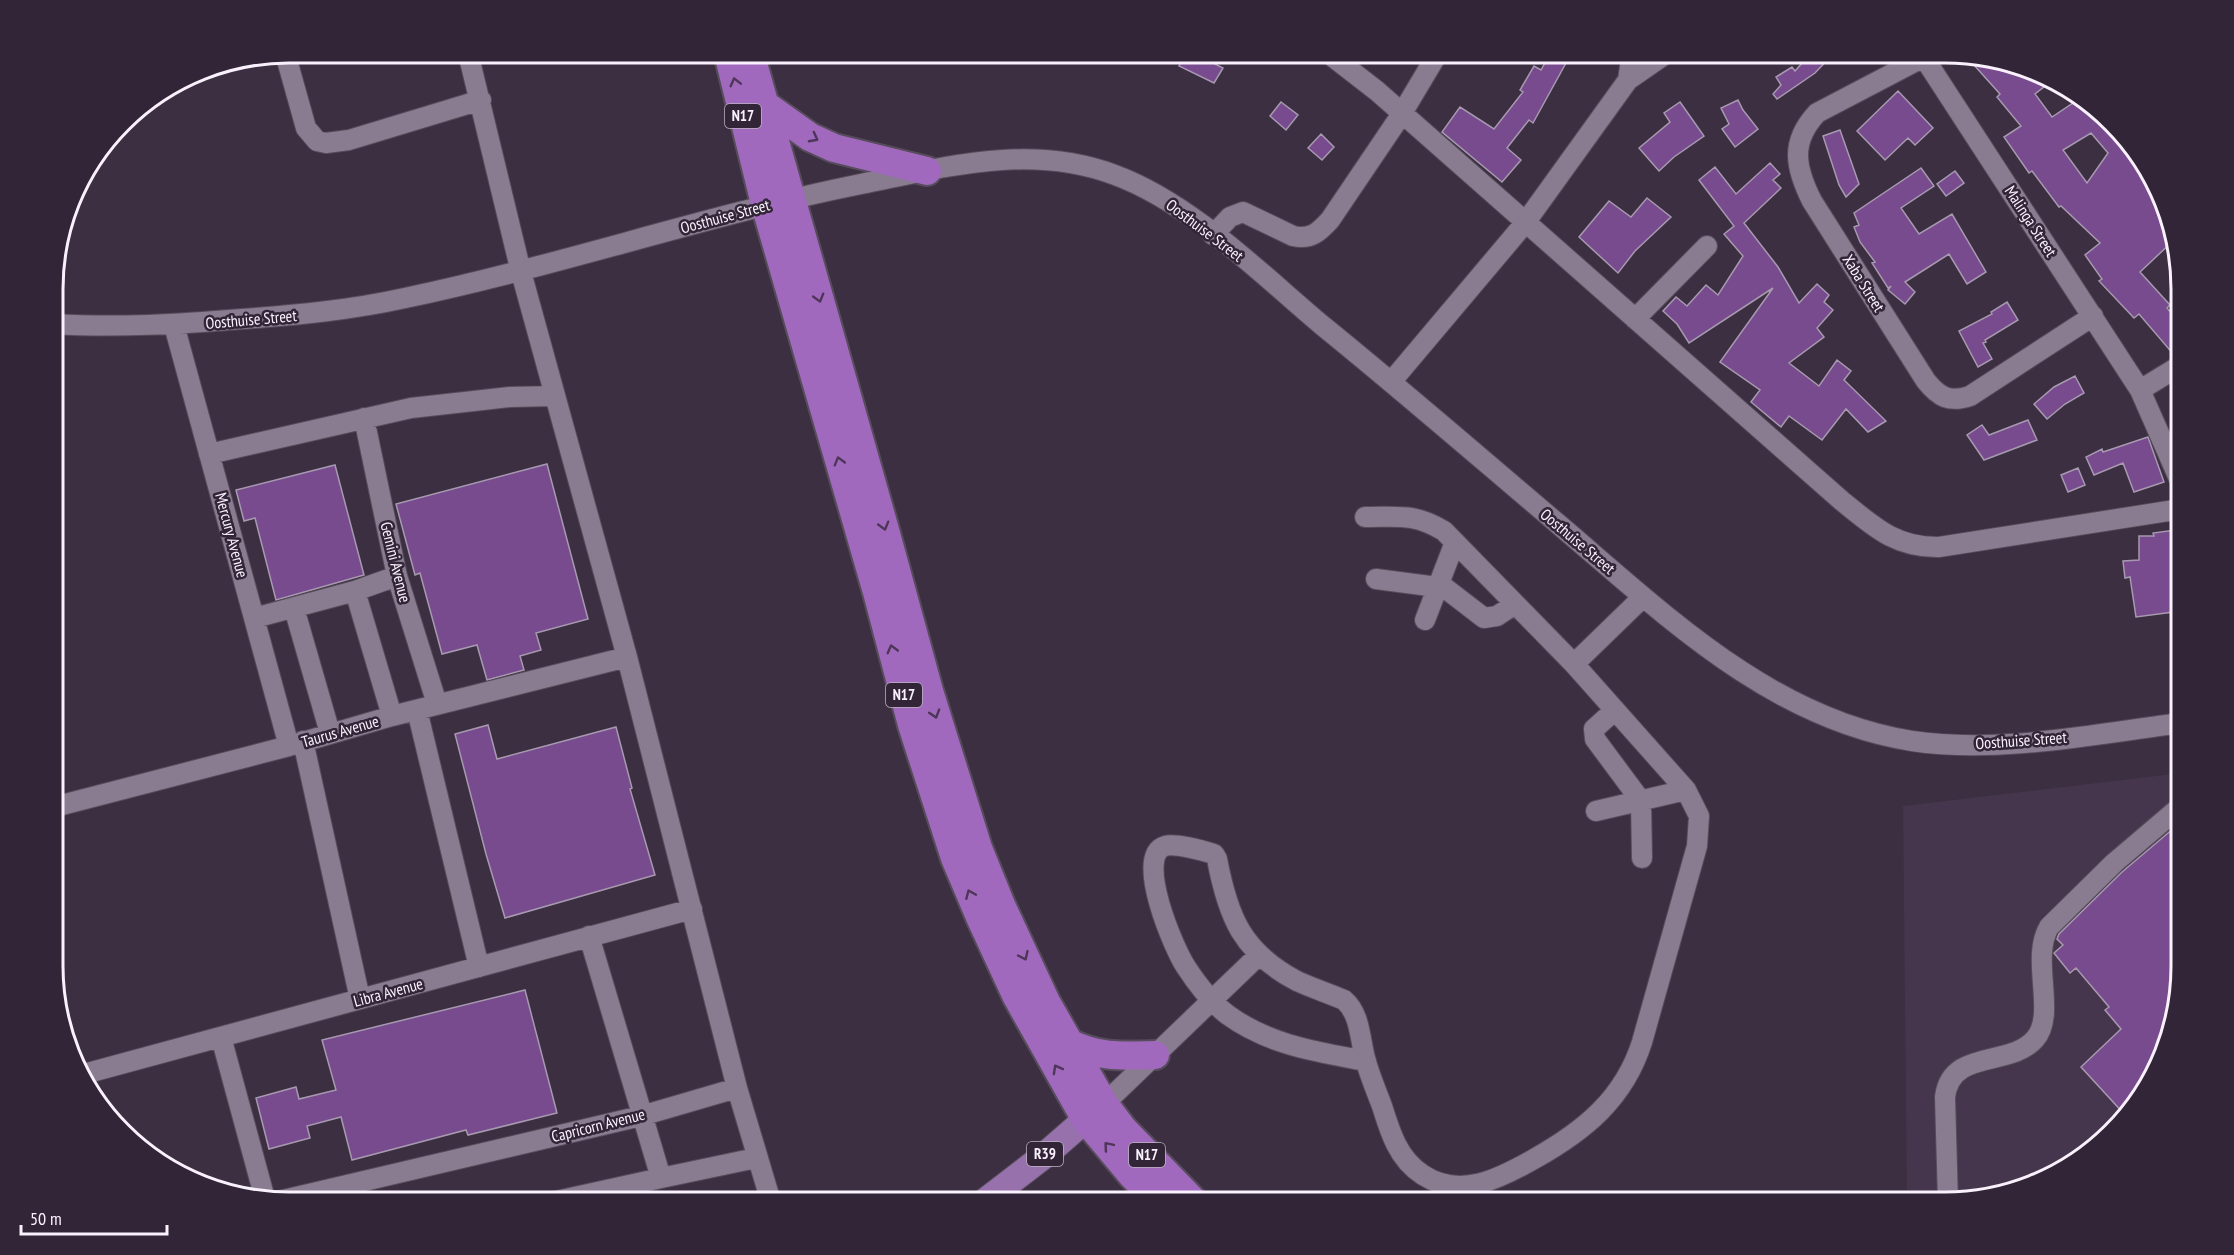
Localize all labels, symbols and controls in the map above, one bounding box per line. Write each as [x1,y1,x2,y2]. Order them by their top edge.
one-way arrow [730,77,742,88]
road number: N17 [725,104,761,128]
one-way arrow [808,131,818,142]
street label: Malinga Street [2001,182,2062,261]
street label: Oosthuise Street [678,194,772,238]
street label: Oosthuise Street [1162,194,1248,266]
street label: Xaba Street [1839,251,1890,316]
one-way arrow [812,292,824,303]
street label: Oosthuise Street [205,305,298,333]
one-way arrow [834,456,846,467]
street label: Mercury Avenue [211,490,253,580]
street label: Oosthuise Street [1537,504,1620,578]
street label: Gemini Avenue [376,520,416,604]
one-way arrow [877,520,889,531]
one-way arrow [886,644,899,654]
road number: N17 [886,683,922,707]
one-way arrow [928,708,940,719]
street label: Taurus Avenue [299,710,381,752]
street label: Oosthuise Street [1975,727,2068,753]
one-way arrow [965,889,977,900]
one-way arrow [1017,949,1029,960]
street label: Libra Avenue [351,973,425,1011]
one-way arrow [1053,1064,1064,1075]
street label: Capricorn Avenue [549,1104,647,1146]
road number: R39 [1027,1142,1063,1166]
one-way arrow [1104,1142,1115,1153]
road number: N17 [1129,1143,1165,1167]
scale bar [21,1198,166,1236]
text: 50 m [30,1207,62,1230]

